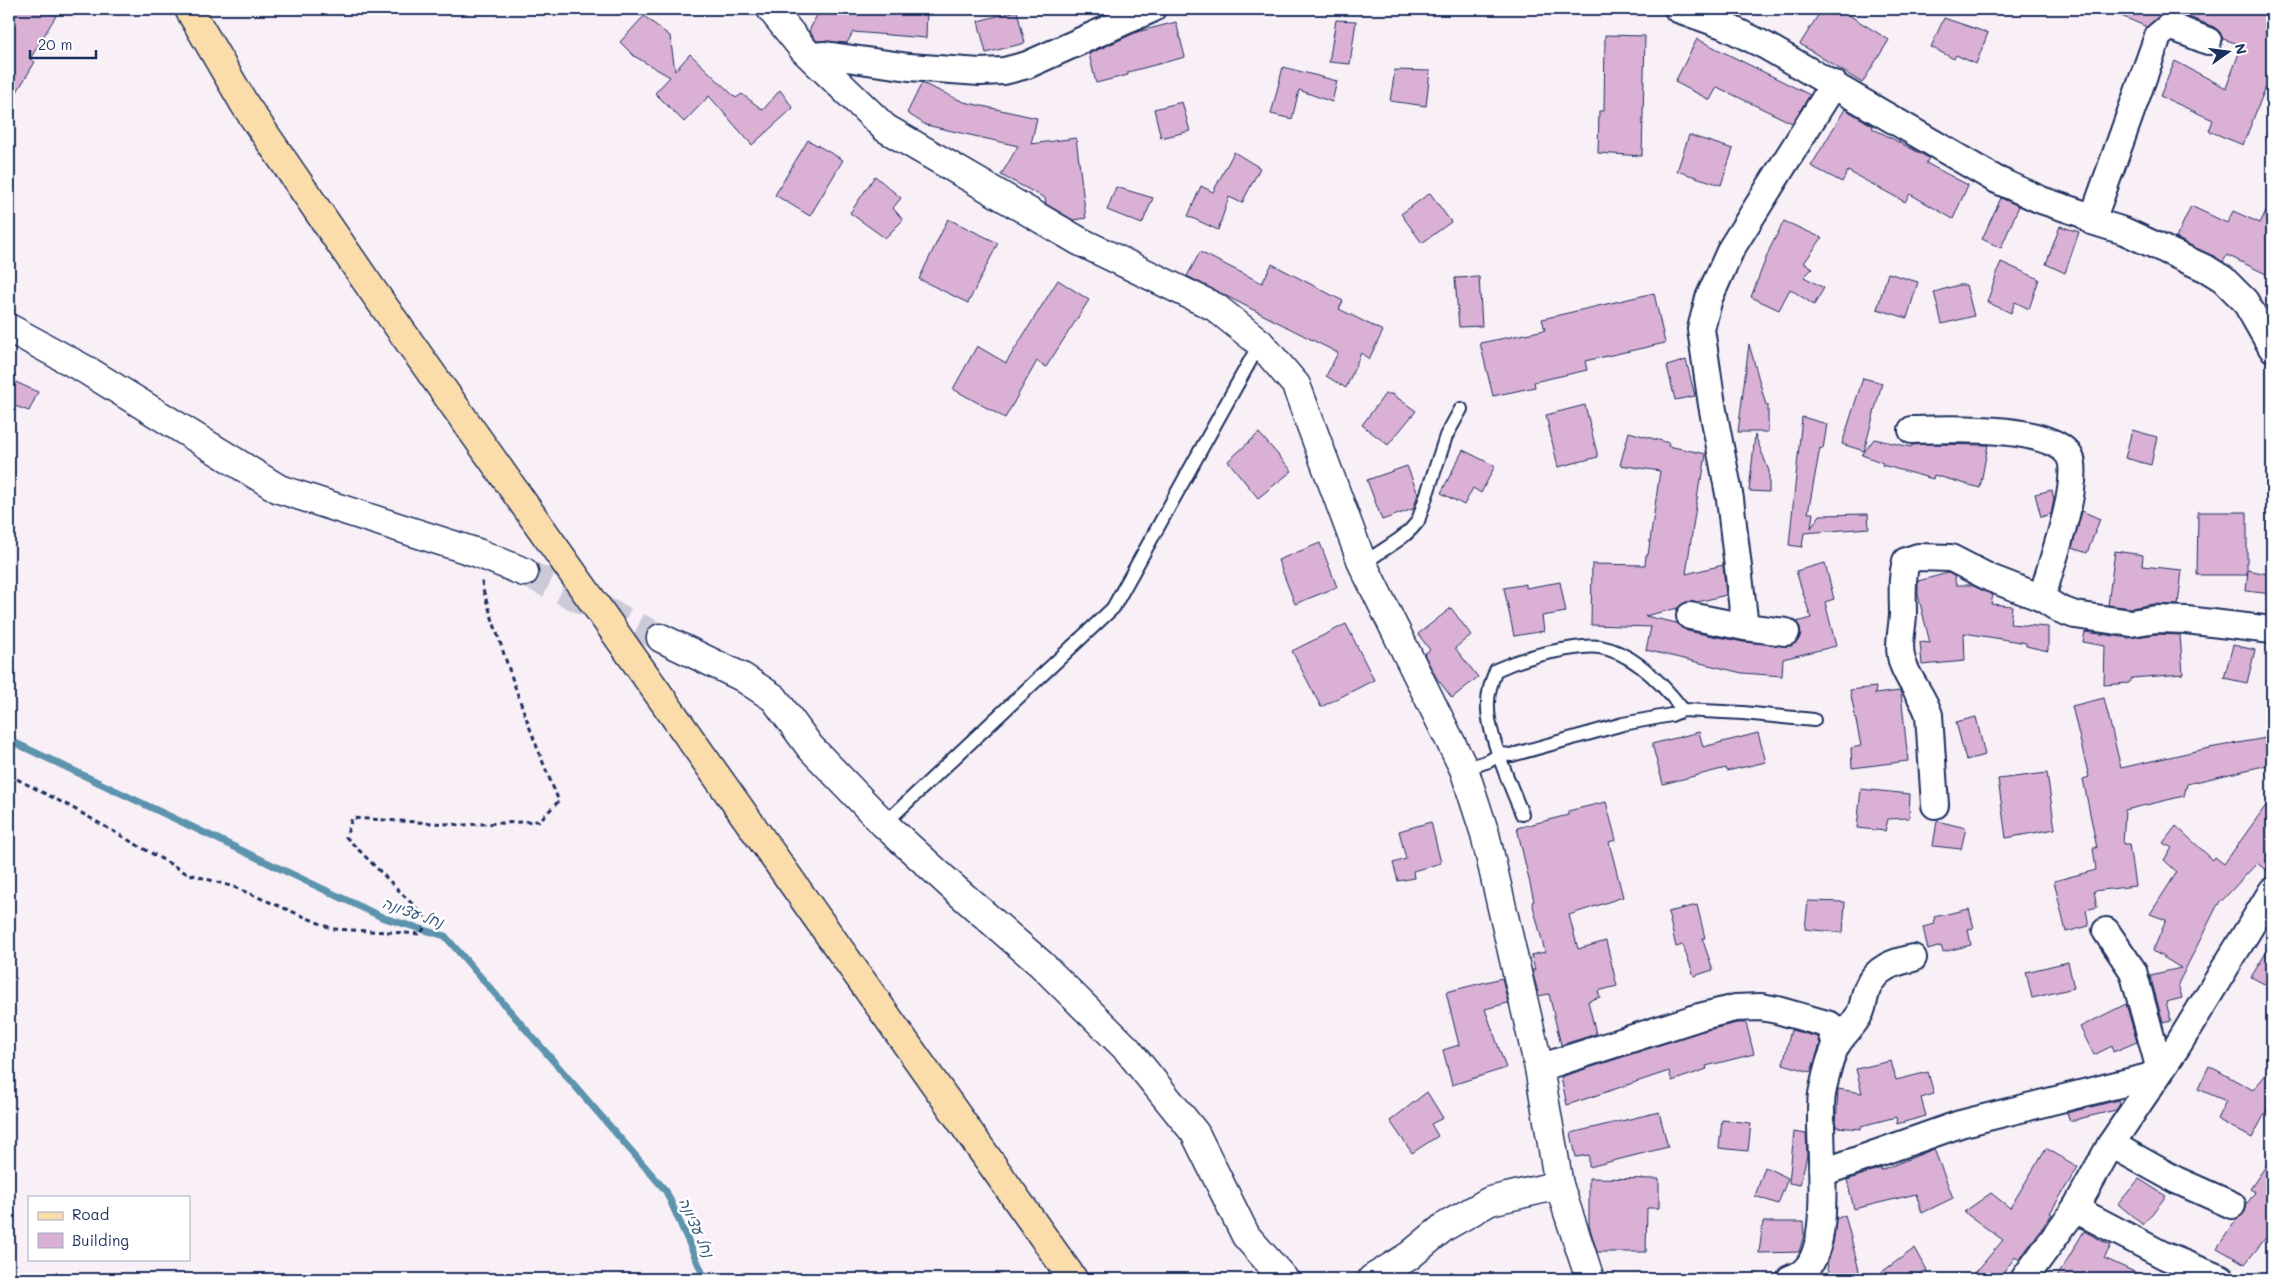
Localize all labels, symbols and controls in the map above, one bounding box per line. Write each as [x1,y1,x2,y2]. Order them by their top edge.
scale bar [30,28,96,60]
north arrow [2204,28,2254,78]
text: 20 m [38,34,72,54]
text: N [2231,41,2252,56]
water label: נחל עציונה [380,892,448,932]
water label: נחל עציונה [675,1194,720,1262]
legend [28,1196,190,1260]
text: Road [72,1204,109,1224]
text: Building [72,1230,129,1250]

